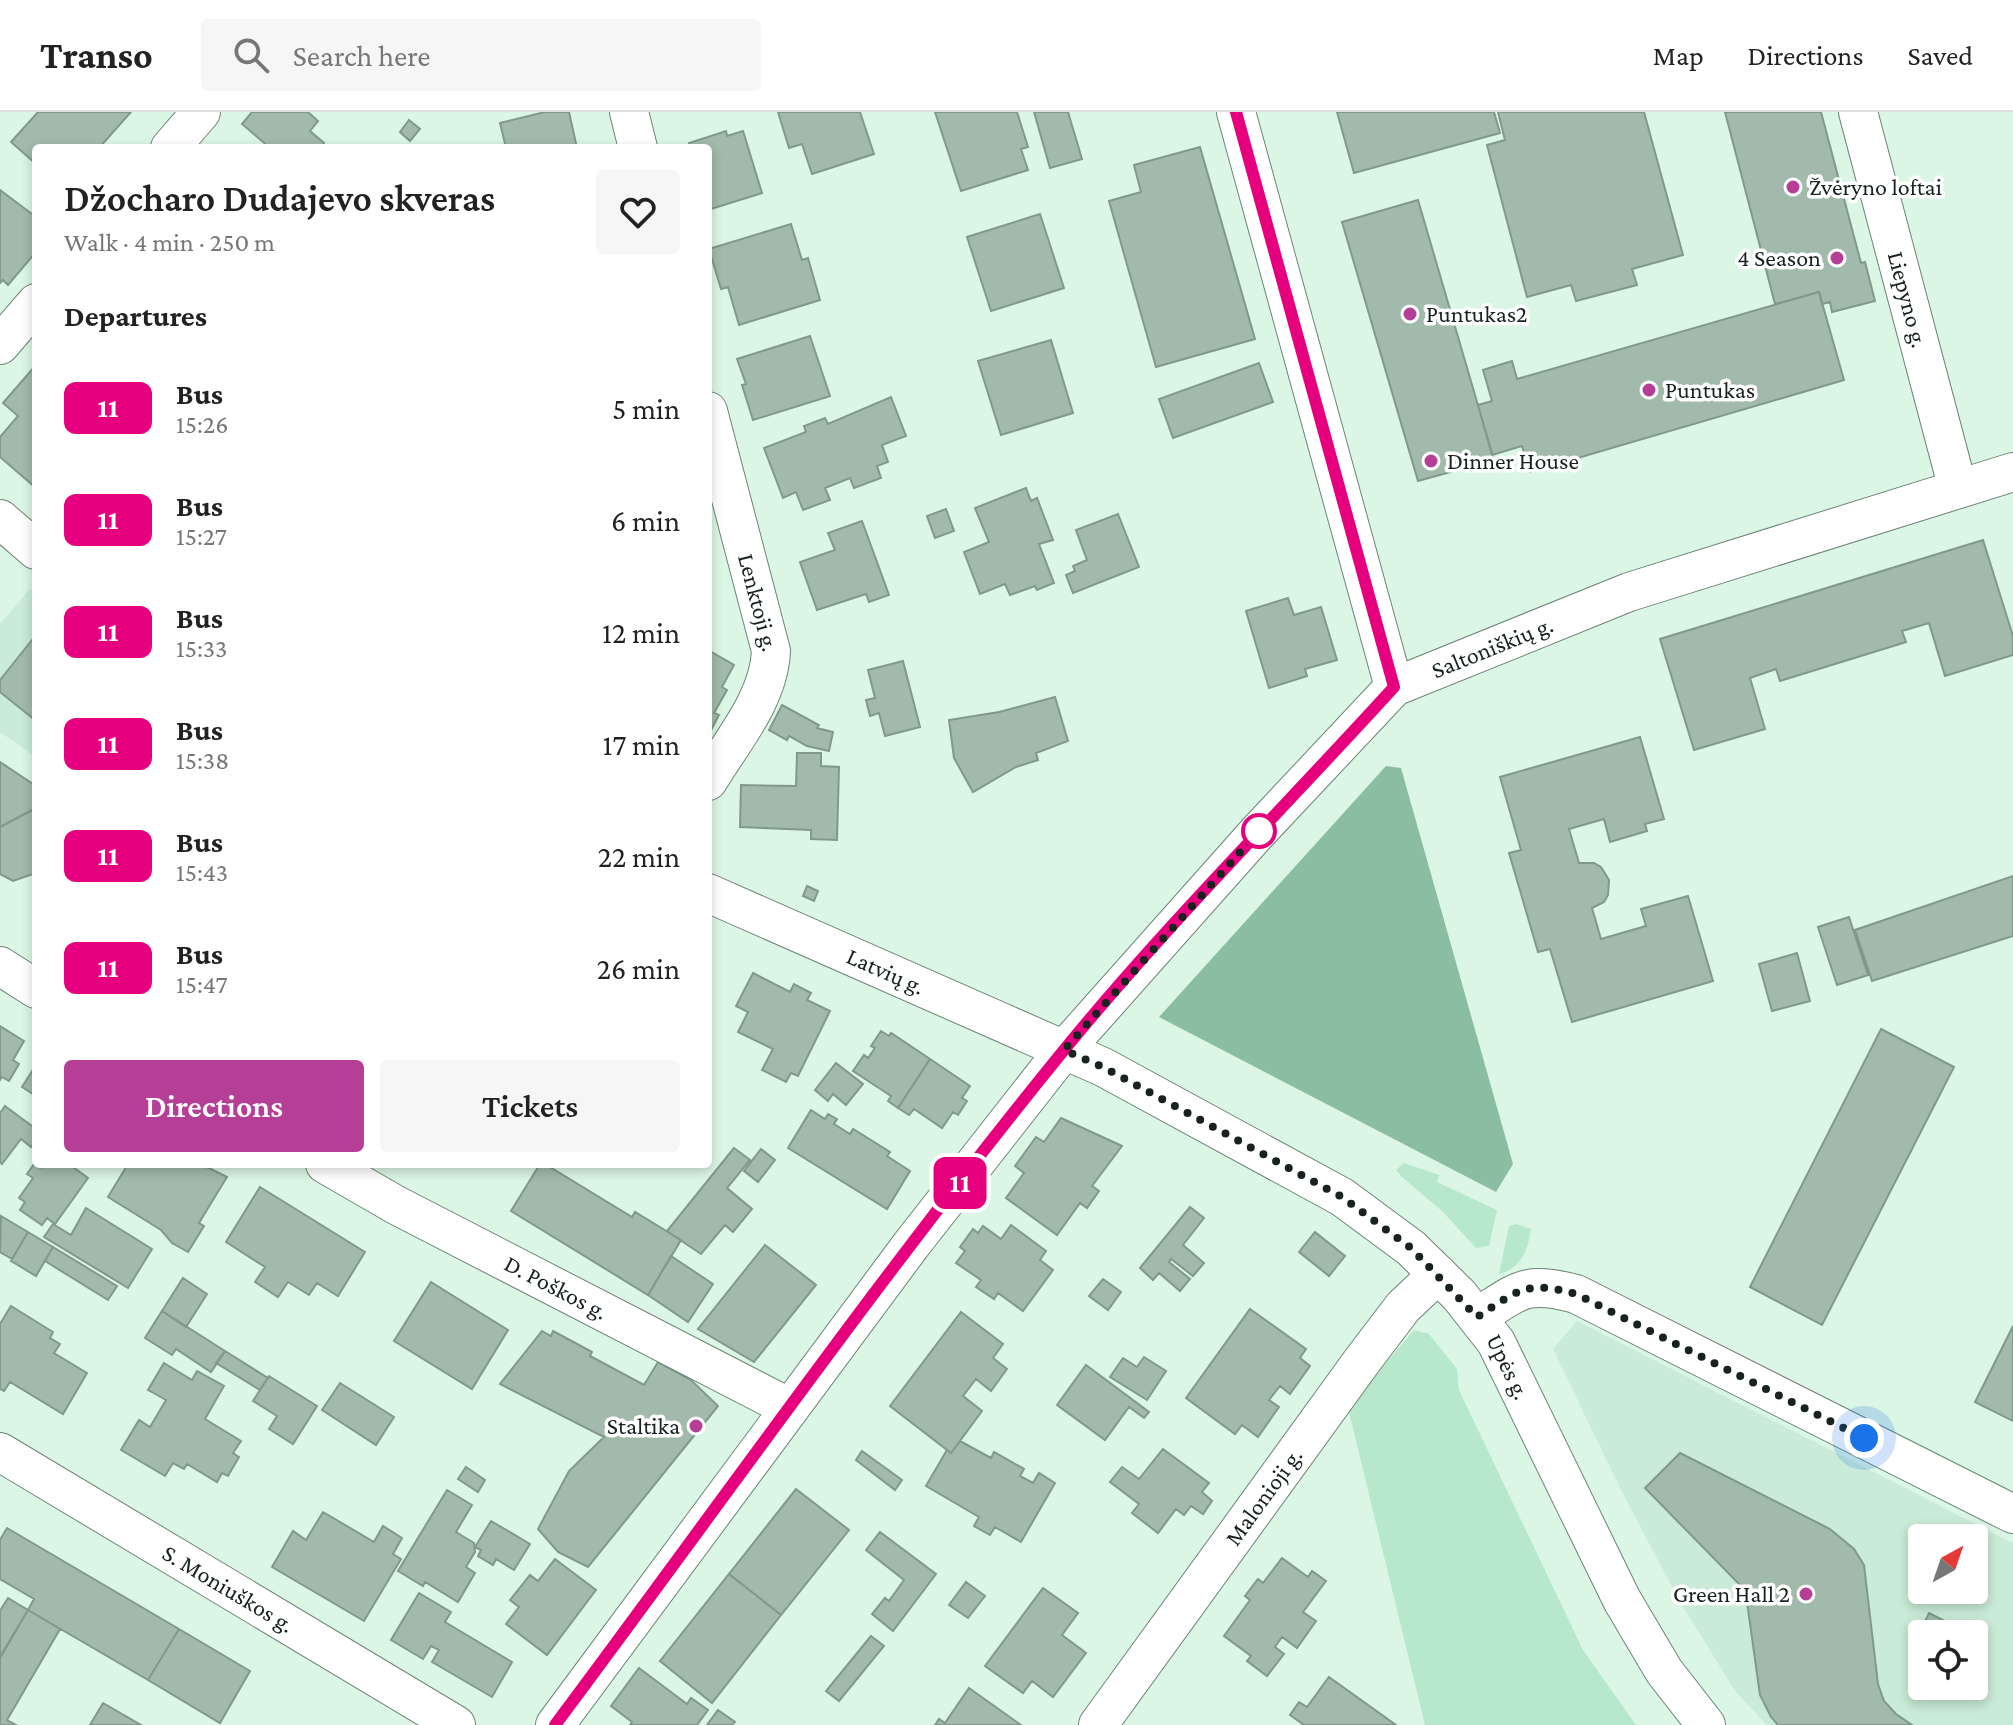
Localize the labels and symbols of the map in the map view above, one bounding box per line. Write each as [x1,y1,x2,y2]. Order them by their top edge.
place label: Žvėryno loftai [1809,173,1942,200]
marker: Žvėryno loftai [1784,178,1802,196]
place label: 4 Season [1737,244,1821,271]
street label: Liepyno g. [1883,248,1934,350]
marker: 4 Season [1828,249,1846,267]
place label: Puntukas2 [1426,300,1527,327]
marker: Puntukas2 [1401,305,1419,323]
place label: Puntukas [1665,376,1755,403]
marker: Puntukas [1640,381,1658,399]
place label: Dinner House [1447,447,1579,474]
marker: Dinner House [1422,452,1440,470]
street label: Lenktoji g. [733,551,785,654]
street label: Saltoniškių g. [1427,610,1557,683]
unlabelled marker [1242,814,1276,848]
street label: Latvių g. [843,942,929,1000]
line badge: 11 [924,1157,996,1209]
street label: D. Poškos g. [500,1249,612,1325]
street label: Upės g. [1481,1329,1536,1404]
place label: Staltika [607,1412,680,1439]
marker: Staltika [687,1417,705,1435]
your location [1844,1418,1884,1458]
street label: Malonioji g. [1219,1442,1307,1550]
north arrow [1908,1524,1988,1604]
street label: S. Moniuškos g. [158,1539,299,1638]
place label: Green Hall 2 [1673,1580,1790,1607]
marker: Green Hall 2 [1797,1585,1815,1603]

